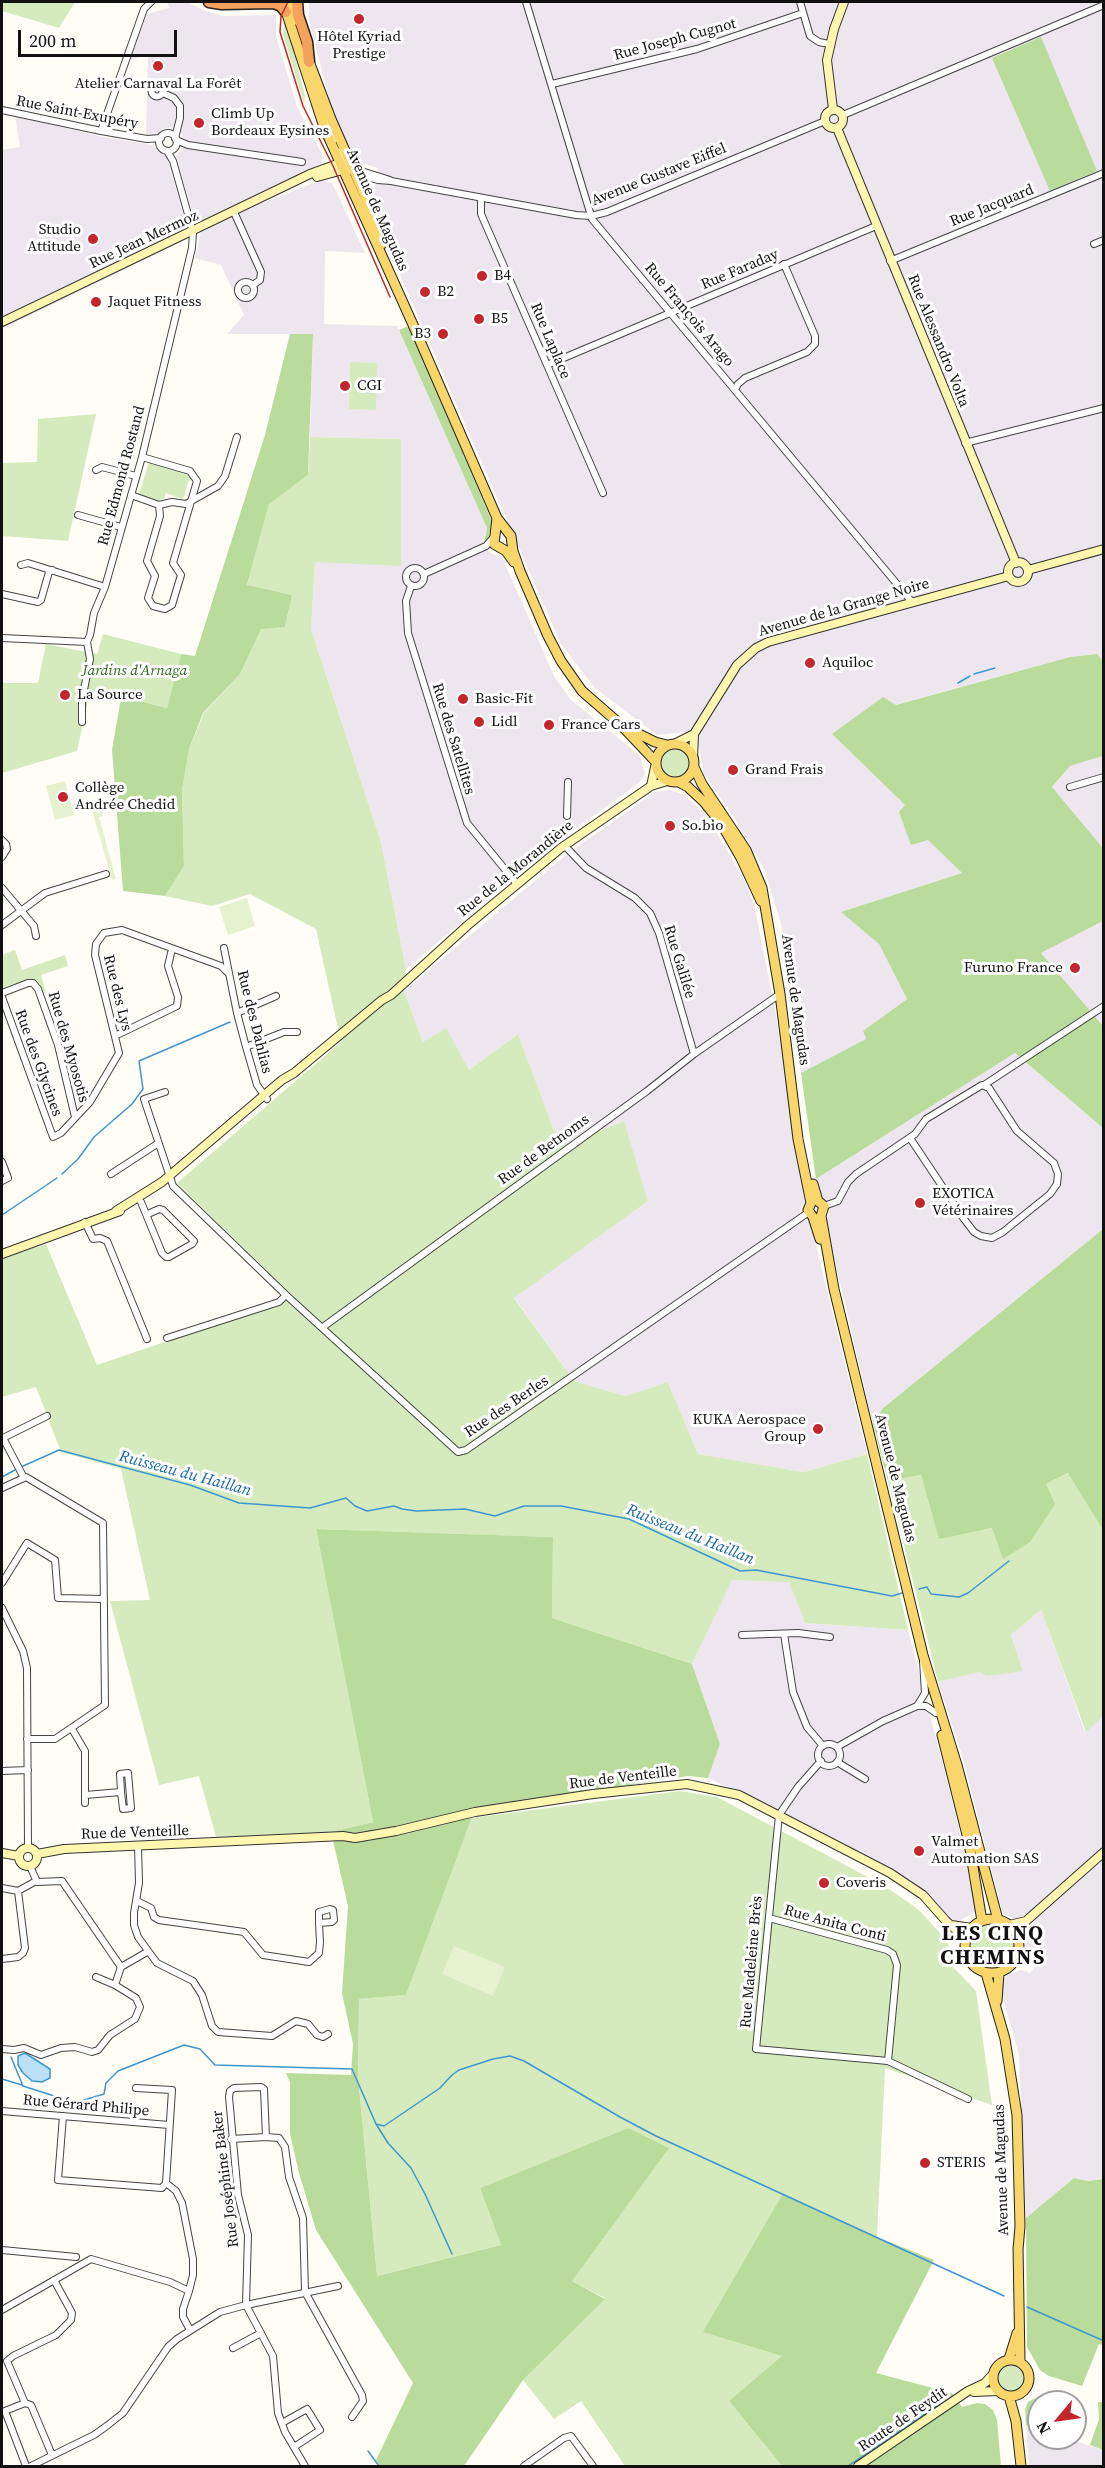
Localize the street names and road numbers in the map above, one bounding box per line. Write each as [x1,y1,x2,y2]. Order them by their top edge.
street label: Rue Joseph Cugnot [612,15,738,65]
street label: Rue Saint-Exupéry [15,92,139,134]
street label: Avenue Gustave Eiffel [589,140,729,210]
street label: Avenue de Magudas [342,146,412,274]
street label: Rue Jacquard [947,181,1037,231]
street label: Rue Jean Mermoz [87,207,201,273]
street label: Rue Faraday [699,246,781,294]
street label: Rue François Arago [640,259,738,371]
street label: Rue Alessandro Volta [903,272,973,410]
street label: Rue Laplace [526,300,574,382]
street label: Rue Edmond Rostand [95,404,149,548]
street label: Avenue de la Grange Noire [756,575,932,641]
street label: Rue des Satellites [427,681,479,797]
street label: Rue de la Morandière [455,817,577,921]
street label: Rue Galilée [659,923,699,1001]
street label: Avenue de Magudas [777,933,813,1067]
street label: Rue des Lys [99,953,135,1033]
street label: Rue des Dahlias [232,968,276,1076]
street label: Rue des Myosotis [44,989,92,1105]
street label: Rue des Glycines [10,1007,66,1119]
street label: Rue de Betnoms [495,1111,593,1189]
street label: Rue des Berles [462,1372,552,1442]
street label: Avenue de Magudas [870,1412,920,1544]
street label: Rue de Venteille [568,1762,678,1794]
street label: Rue de Venteille [81,1822,189,1844]
street label: Rue Madeleine Brès [737,1895,767,2029]
street label: Rue Anita Conti [782,1902,888,1946]
street label: Rue Gérard Philipe [22,2092,150,2120]
street label: Avenue de Magudas [991,2104,1013,2236]
street label: Rue Joséphine Baker [209,2109,243,2249]
street label: Route de Feydit [855,2384,951,2456]

